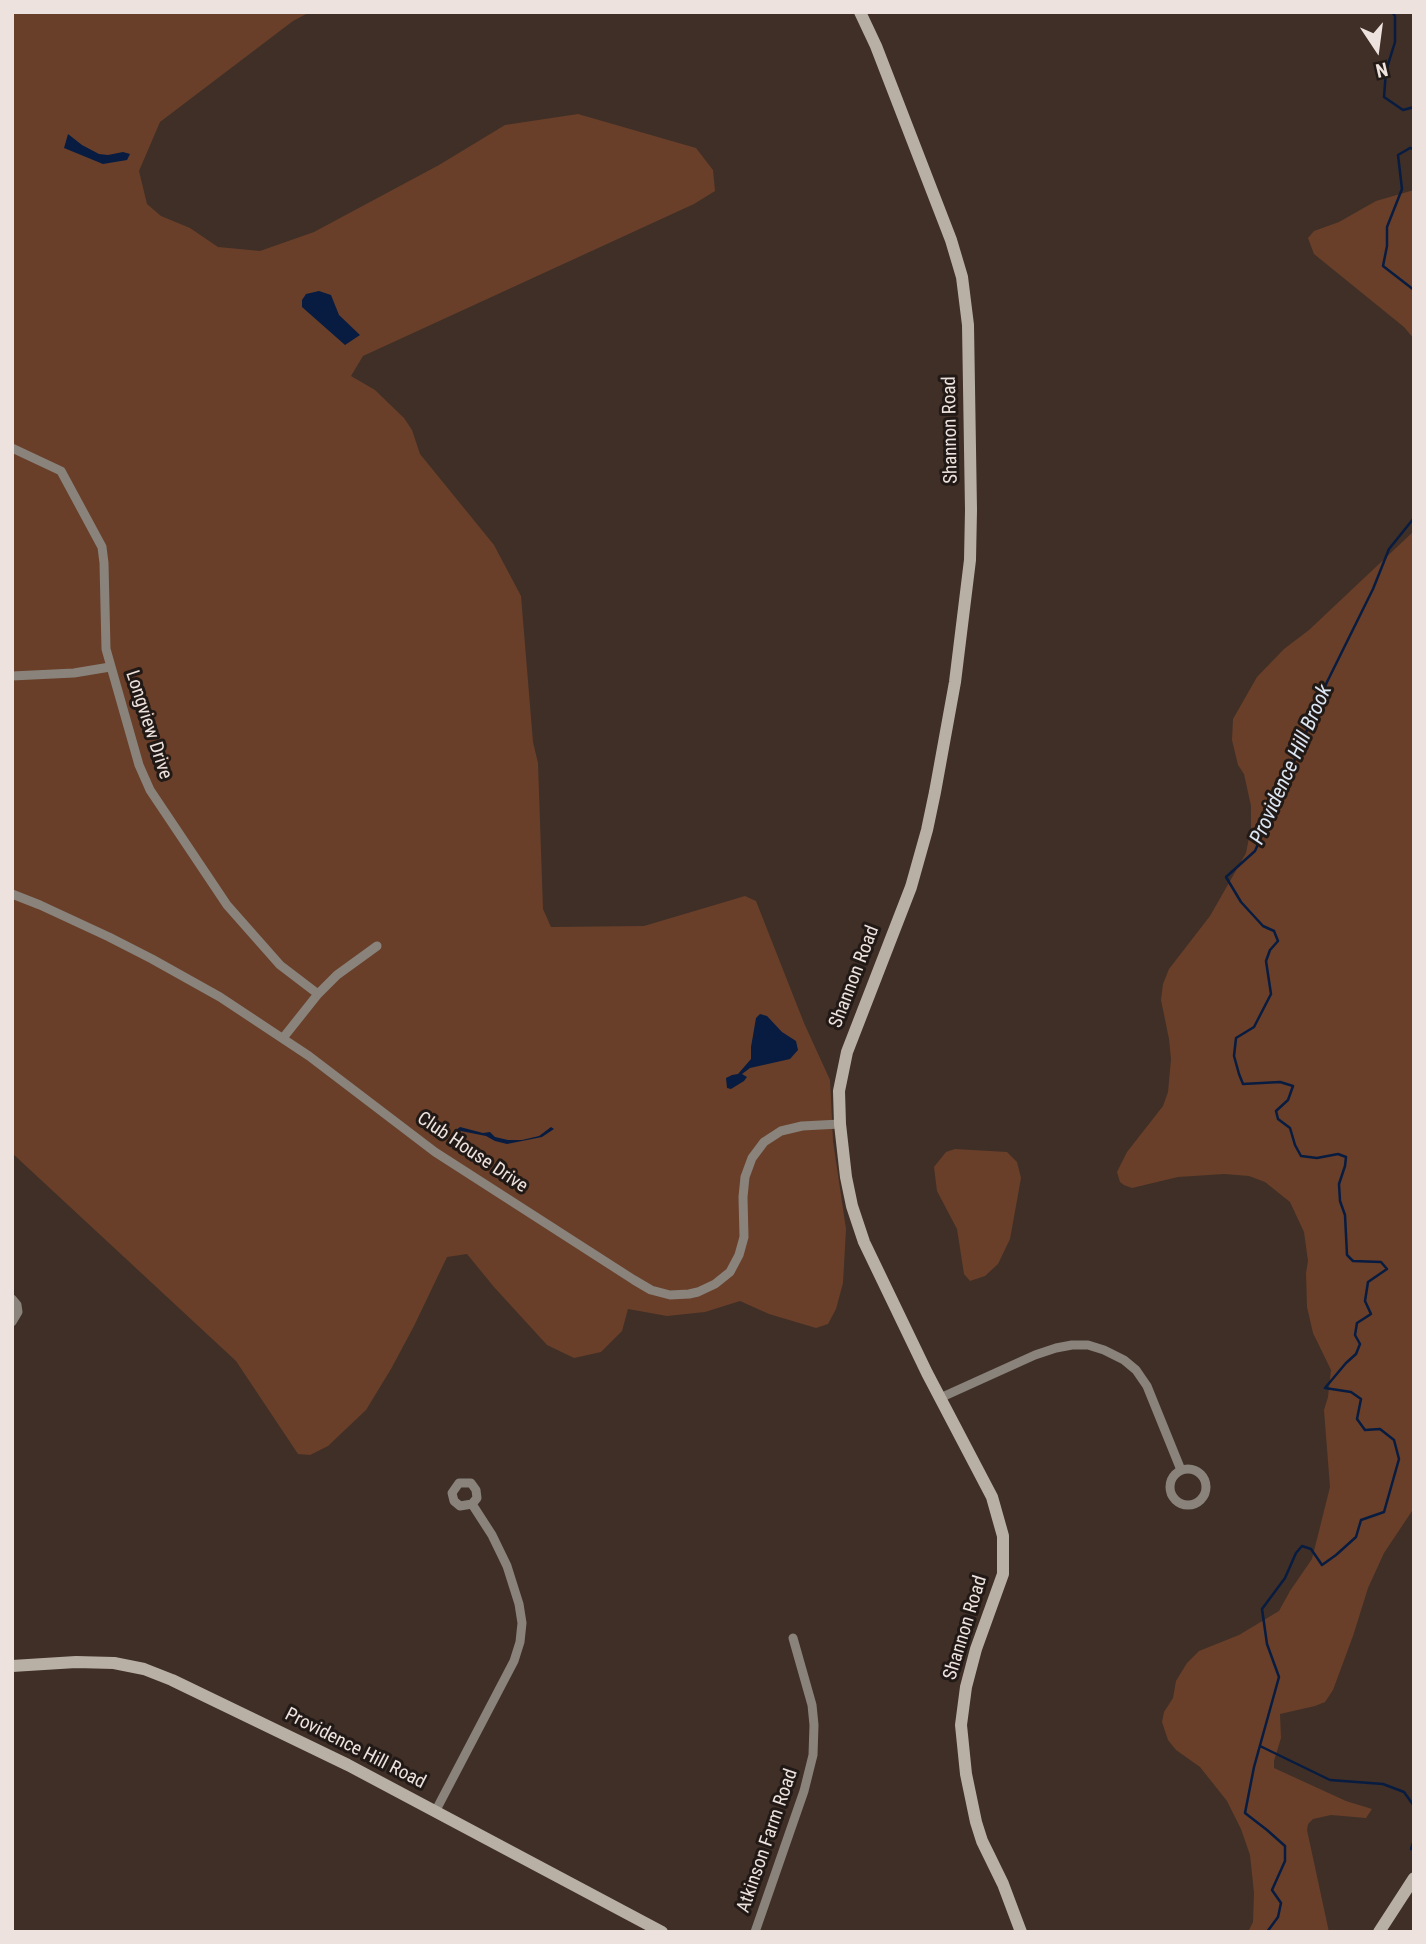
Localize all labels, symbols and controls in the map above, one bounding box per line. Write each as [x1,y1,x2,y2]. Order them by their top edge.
north arrow [1342,14,1412,84]
text: N [1374,57,1390,82]
street label: Shannon Road [939,376,963,484]
street label: Longview Drive [120,668,176,782]
water label: Providence Hill Brook [1245,681,1339,849]
street label: Shannon Road [825,923,885,1031]
street label: Club House Drive [412,1108,532,1198]
street label: Shannon Road [939,1573,993,1683]
street label: Providence Hill Road [281,1704,429,1794]
street label: Atkinson Farm Road [733,1766,803,1916]

